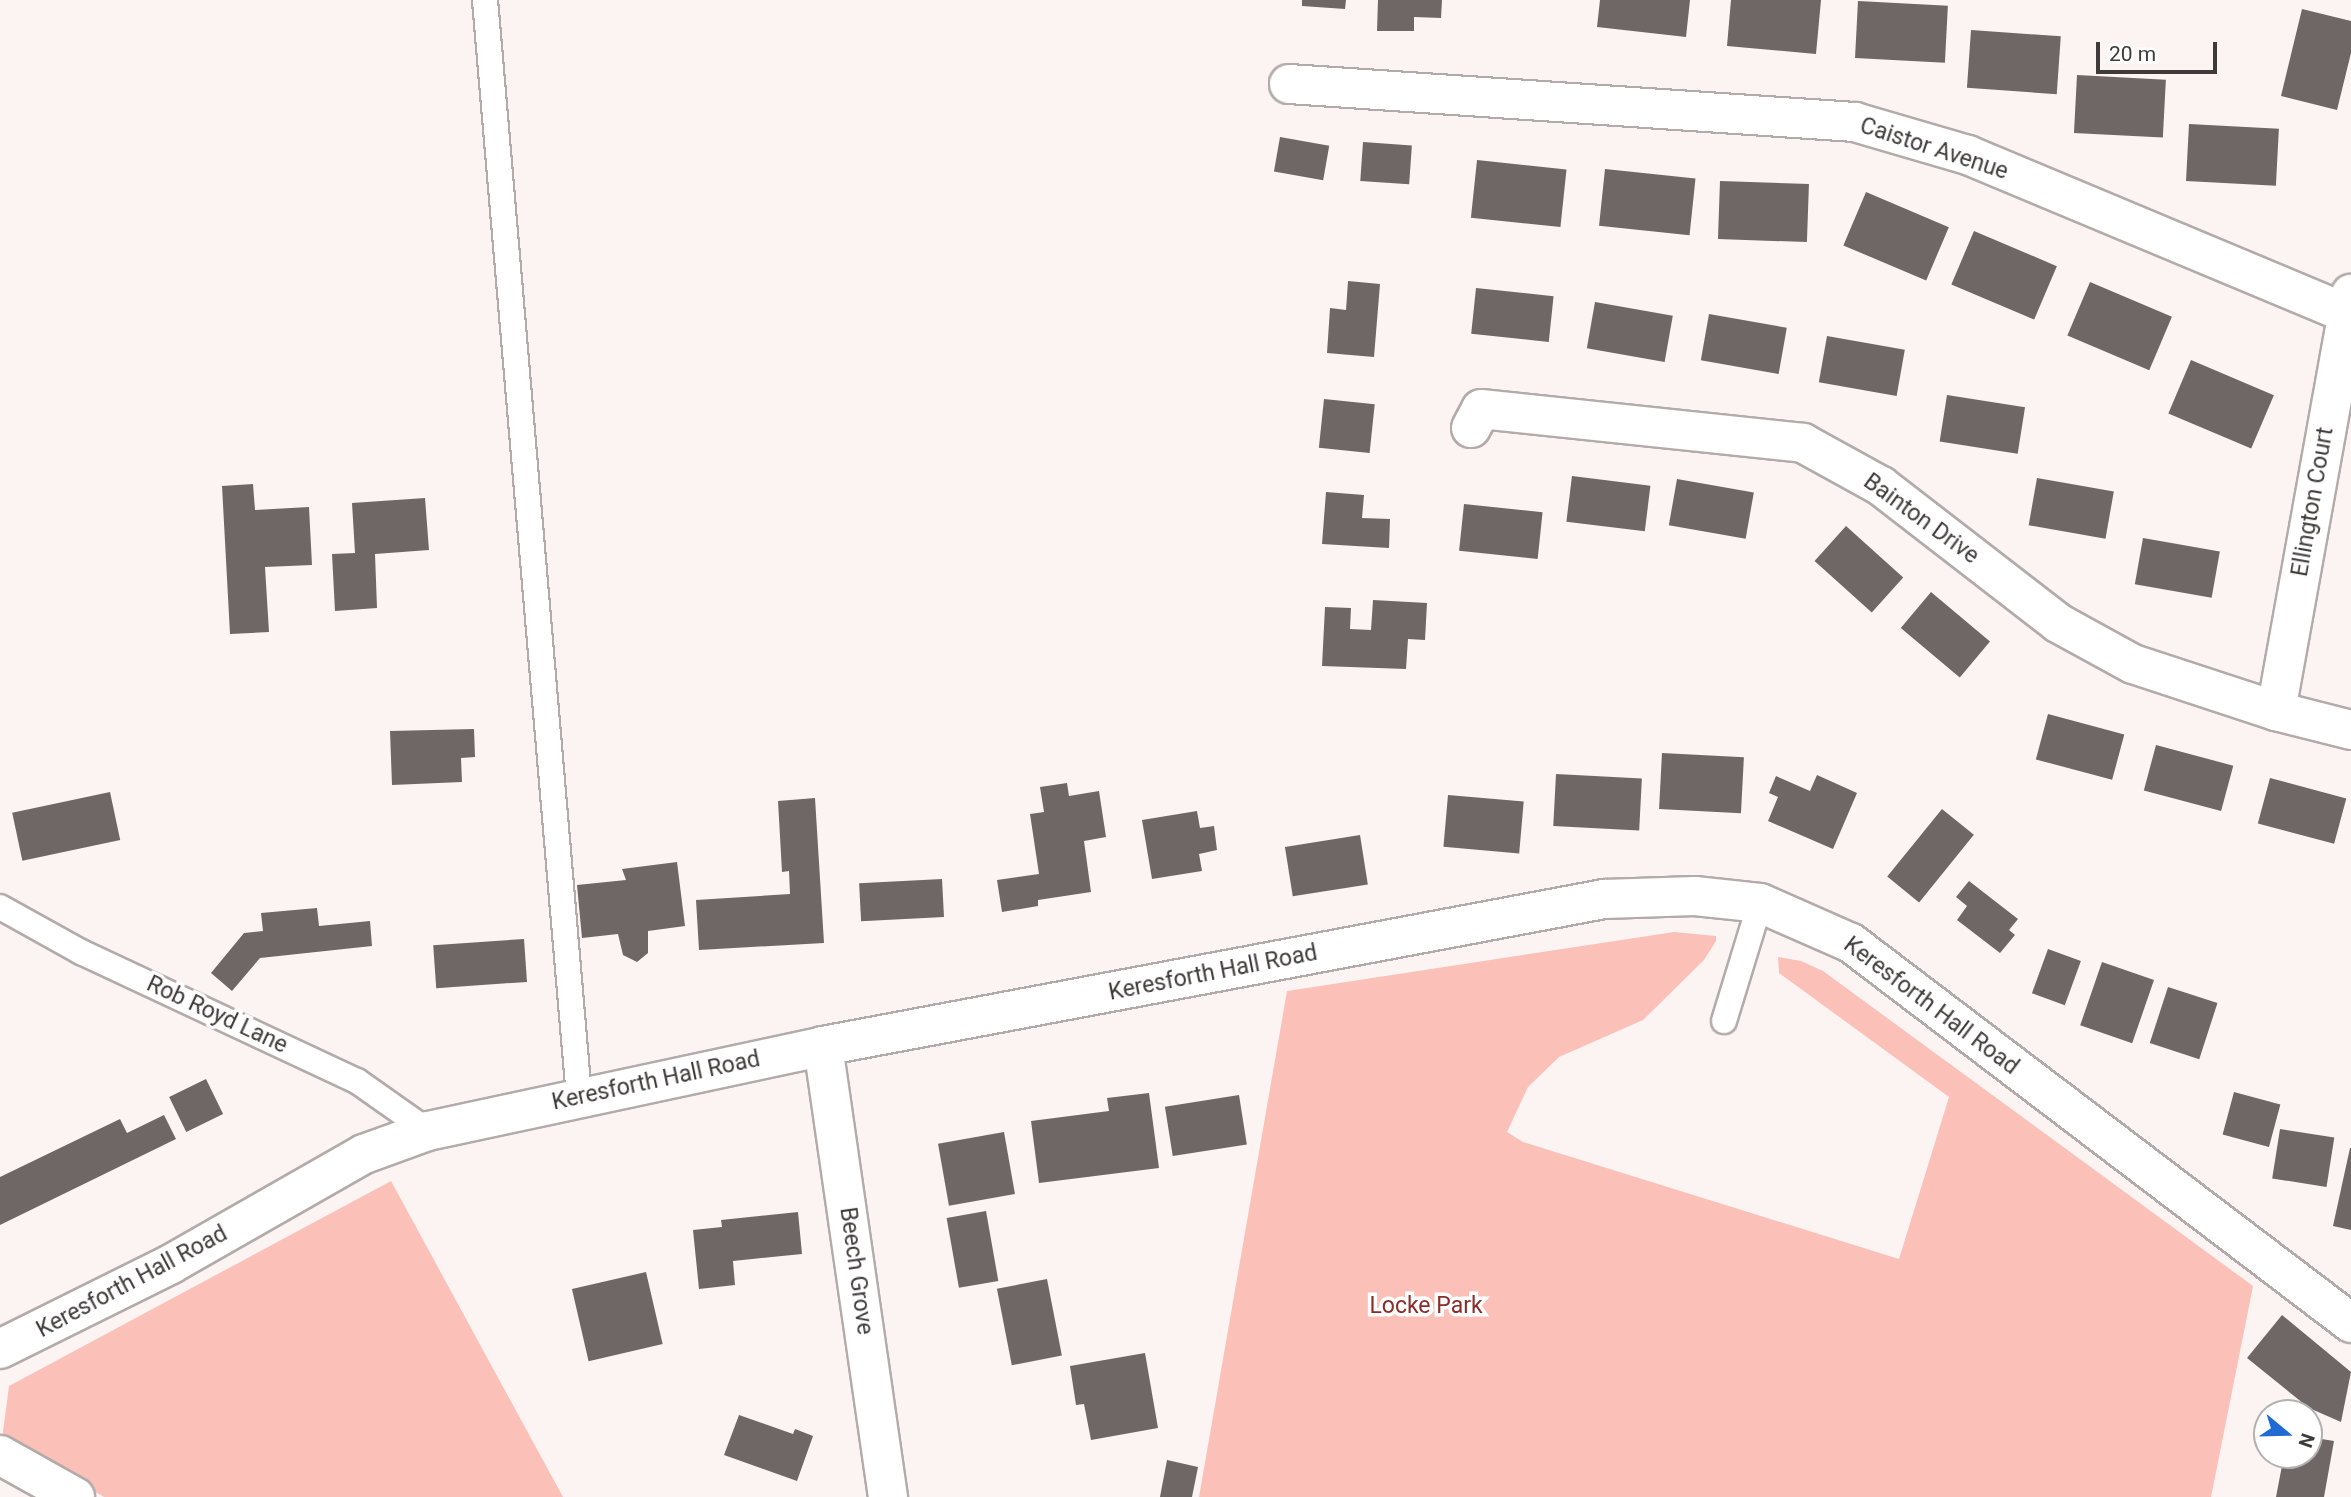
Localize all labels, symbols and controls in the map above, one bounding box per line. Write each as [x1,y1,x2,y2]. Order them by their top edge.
scale bar [2099,28,2220,72]
text: 20 m [2109,42,2156,66]
street label: Caistor Avenue [1856,112,2012,186]
street label: Ellington Court [2286,425,2340,579]
street label: Bainton Drive [1858,468,1984,570]
street label: Keresforth Hall Road [1838,931,2024,1081]
street label: Keresforth Hall Road [1106,939,1320,1007]
street label: Rob Royd Lane [142,970,292,1060]
street label: Keresforth Hall Road [549,1045,763,1117]
street label: Beech Grove [833,1205,879,1337]
street label: Keresforth Hall Road [32,1220,232,1344]
park label: Locke Park [1369,1292,1483,1320]
north arrow [2253,1399,2323,1469]
text: N [2293,1430,2319,1450]

